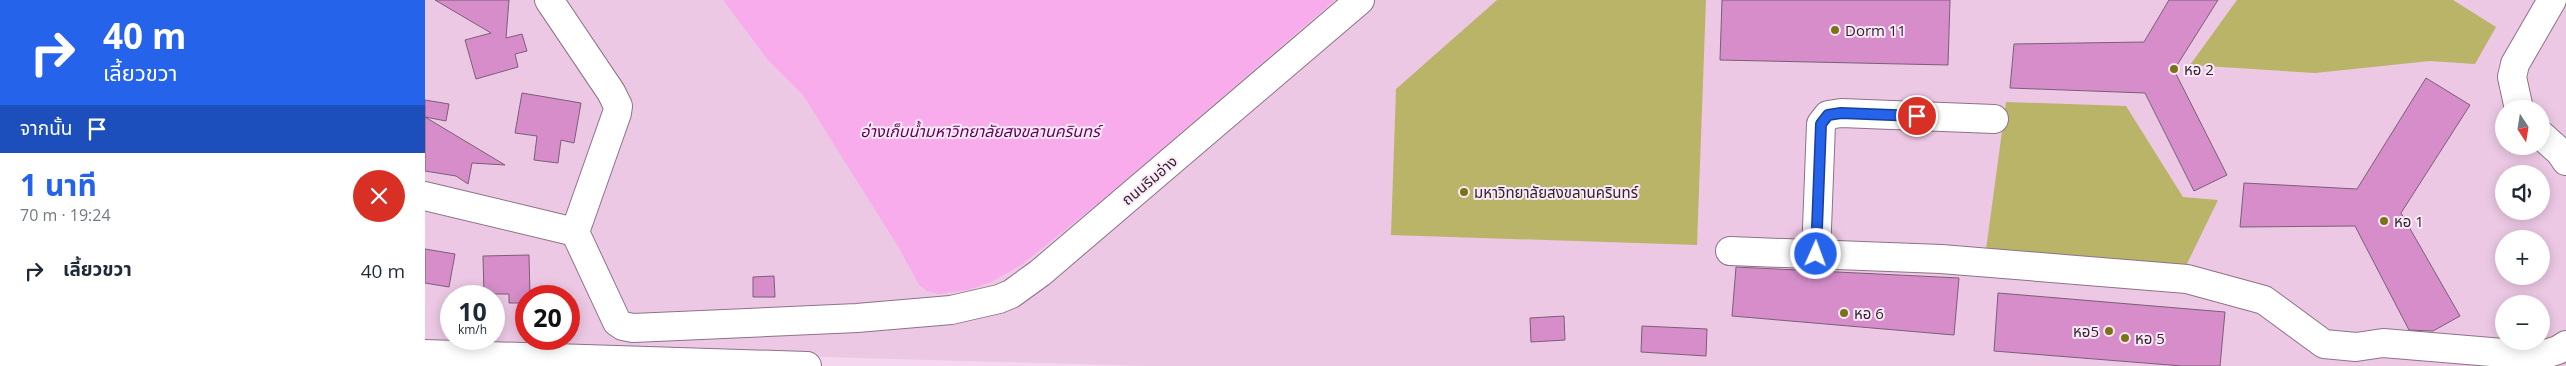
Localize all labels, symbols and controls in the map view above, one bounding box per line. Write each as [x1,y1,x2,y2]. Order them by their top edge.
text: 40 m [103,12,186,59]
icon: right [20,20,85,85]
place label: Dorm 11 [1845,20,1906,40]
marker: Dorm 11 [1829,24,1841,36]
text: เลี้ยวขวา [103,57,178,87]
place label: หอ 2 [2184,59,2214,79]
marker: หอ 2 [2168,63,2180,75]
pin [1896,95,1938,137]
north arrow [2495,100,2550,155]
map controls [2495,100,2550,350]
icon: arrive [1903,102,1931,130]
text: จากนั้น [20,115,73,141]
icon: arrive [83,115,111,143]
water label: อ่างเก็บน้ำมหาวิทยาลัยสงขลานครินทร์ [860,120,1104,142]
street label: ถนนริมอ่าง [1117,151,1181,209]
text: 1 นาที [20,164,97,205]
button: sound [2495,165,2550,220]
button: close [353,170,405,222]
place label: มหาวิทยาลัยสงขลานครินทร์ [1474,182,1639,202]
marker: มหาวิทยาลัยสงขลานครินทร์ [1458,186,1470,198]
text: 70 m · 19:24 [20,204,111,226]
place label: หอ 1 [2394,211,2424,231]
marker: หอ 1 [2378,215,2390,227]
position arrow [1789,227,1841,279]
button: + [2495,230,2550,285]
text: เลี้ยวขวา [63,256,132,282]
icon: right [20,257,48,285]
text: 40 m [361,258,405,284]
speed limit sign: 20 [515,285,580,350]
text: 10 [458,294,487,328]
button: − [2495,295,2550,350]
place label: หอ 6 [1854,303,1884,323]
marker: หอ 6 [1838,307,1850,319]
text: km/h [458,321,487,338]
place label: หอ5 [2073,321,2099,341]
marker: หอ5 [2103,325,2115,337]
place label: หอ 5 [2135,328,2165,348]
marker: หอ 5 [2119,332,2131,344]

